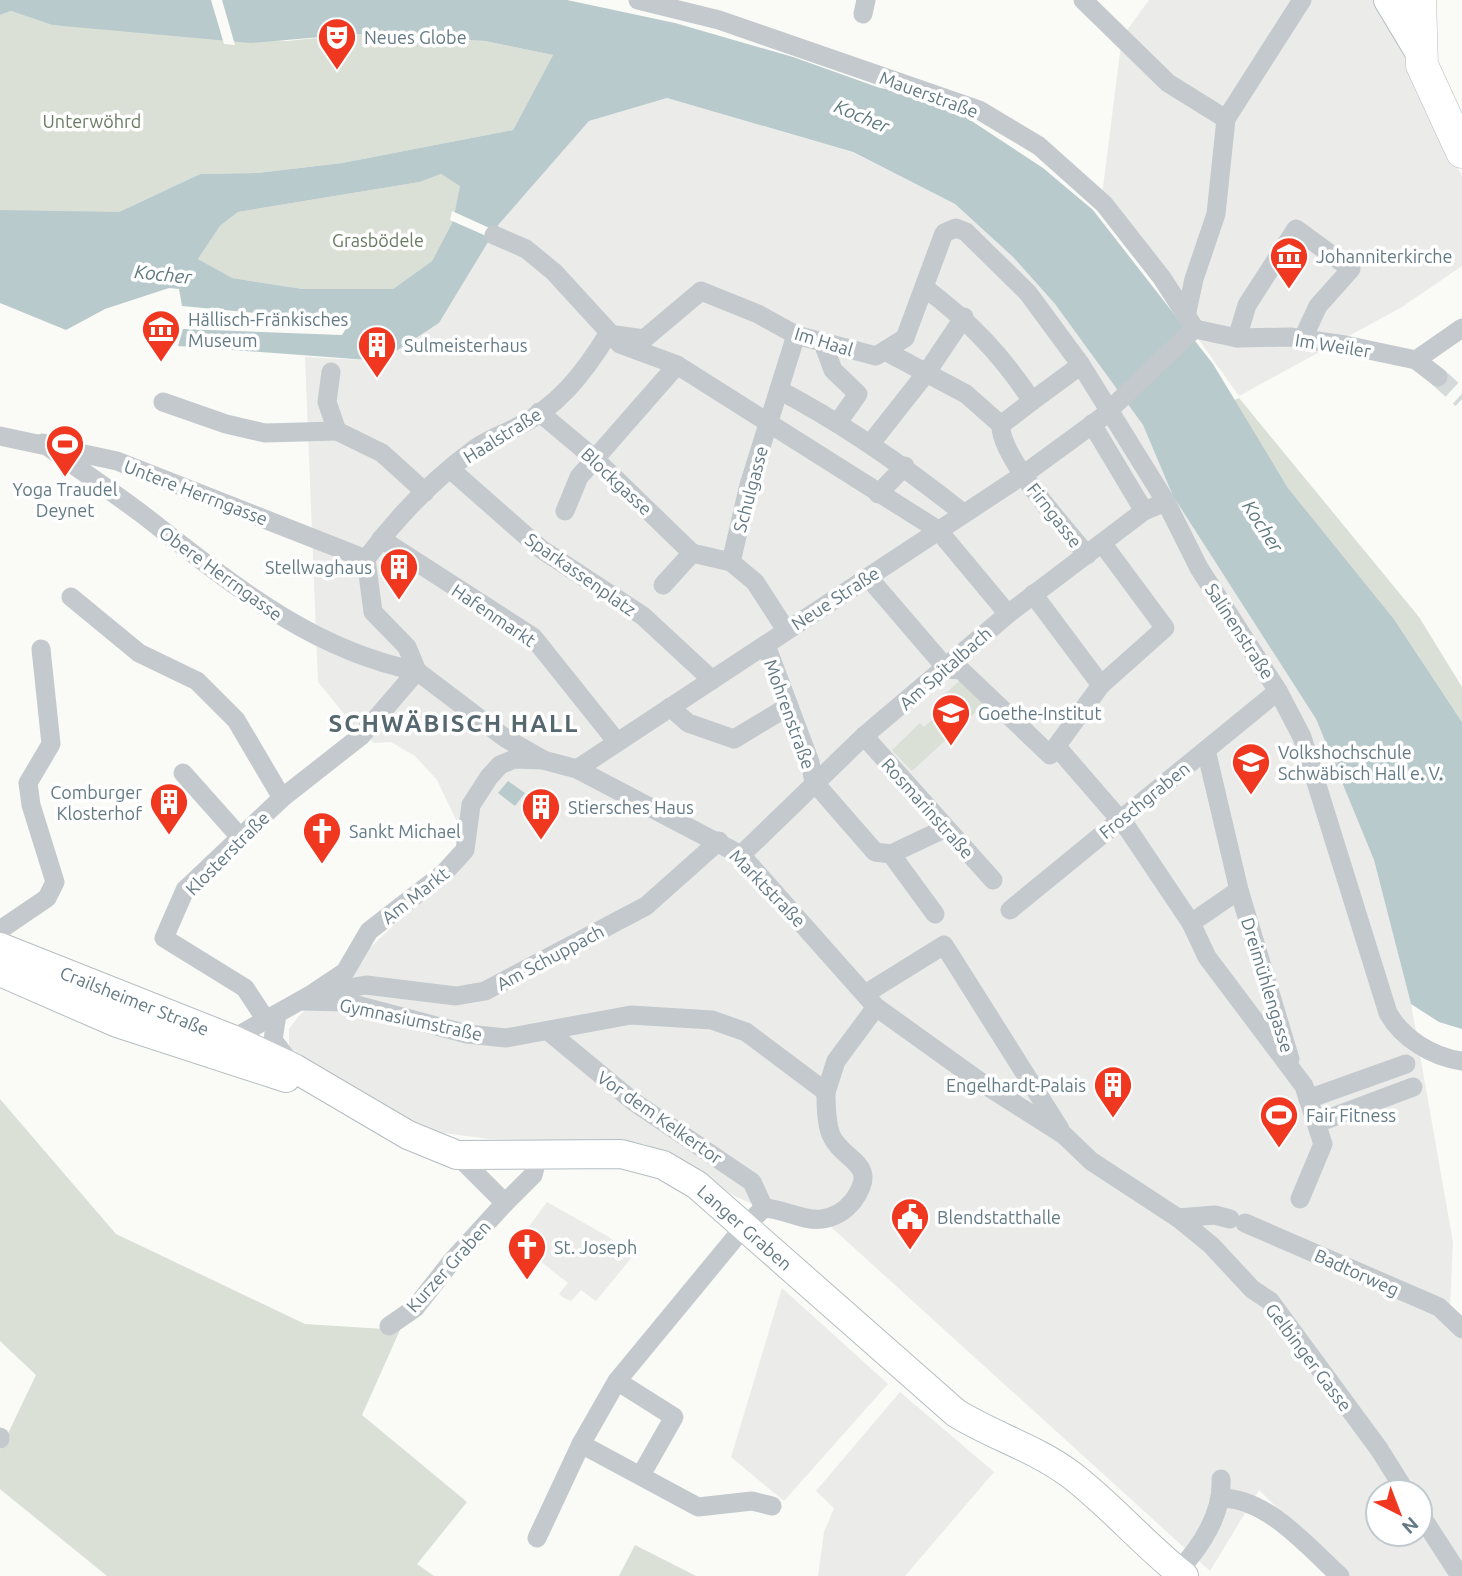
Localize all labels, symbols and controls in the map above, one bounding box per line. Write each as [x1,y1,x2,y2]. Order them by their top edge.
theatre icon: Neues Globe [316,16,358,71]
place label: Neues Globe [364,27,467,47]
street label: Mauerstraße [877,67,981,121]
water label: Kocher [831,95,893,138]
park label: Unterwöhrd [43,111,141,131]
park label: Grasbödele [332,230,424,250]
museum icon: Johanniterkirche [1268,235,1310,290]
place label: Johanniterkirche [1316,246,1453,266]
water label: Kocher [133,260,193,288]
museum icon: Hällisch-Fränkisches Museum [140,308,182,363]
place label: Hällisch-Fränkisches Museum [188,309,349,350]
street label: Im Haal [792,323,856,359]
building icon: Sulmeisterhaus [356,324,398,379]
street label: Im Weiler [1294,329,1372,361]
place label: Sulmeisterhaus [404,335,528,355]
street label: Haalstraße [460,403,544,467]
sports icon: Yoga Traudel Deynet [44,423,86,478]
street label: Blockgasse [578,443,656,519]
street label: Schulgasse [729,444,771,534]
street label: Untere Herrngasse [121,455,271,529]
place label: Yoga Traudel Deynet [13,479,118,520]
street label: Firngasse [1024,479,1086,551]
water label: Kocher [1238,496,1288,557]
street label: Obere Herrngasse [156,522,286,624]
street label: Sparkassenplatz [522,528,640,620]
building icon: Stellwaghaus [378,546,420,601]
place label: Stellwaghaus [265,557,372,577]
street label: Neue Straße [787,562,883,634]
street label: Salinenstraße [1202,579,1278,683]
street label: Hafenmarkt [448,580,540,650]
street label: Am Spitalbach [895,623,995,713]
street label: Mohrenstraße [761,656,819,772]
school or university icon: Goethe-Institut [930,692,972,747]
place label: Goethe-Institut [978,703,1101,723]
district label: SCHWÄBISCH HALL [329,710,579,737]
school or university icon: Volkshochschule Schwäbisch Hall e. V. [1230,741,1272,796]
place label: Volkshochschule Schwäbisch Hall e. V. [1278,742,1443,783]
street label: Rosmarinstraße [878,754,978,862]
street label: Froschgraben [1095,758,1193,842]
building icon: Comburger Klosterhof [148,781,190,836]
place label: Comburger Klosterhof [50,782,142,823]
building icon: Stiersches Haus [520,786,562,841]
place label: Stiersches Haus [568,797,694,817]
street label: Klosterstraße [181,807,273,899]
church icon: Sankt Michael [301,810,343,865]
place label: Sankt Michael [349,821,461,841]
street label: Marktstraße [726,845,810,931]
street label: Am Markt [378,863,452,927]
street label: Dreimühlengasse [1238,915,1298,1055]
street label: Am Schuppach [493,920,607,994]
street label: Crailsheimer Straße [57,962,212,1039]
street label: Gymnasiumstraße [338,994,484,1044]
building icon: Engelhardt-Palais [1092,1064,1134,1119]
street label: Vor dem Kelkertor [594,1066,726,1168]
place label: Engelhardt-Palais [946,1075,1086,1095]
sports icon: Fair Fitness [1258,1094,1300,1149]
place label: Fair Fitness [1306,1105,1396,1125]
street label: Langer Graben [694,1181,796,1274]
public building icon: Blendstatthalle [889,1196,931,1251]
place label: Blendstatthalle [937,1207,1061,1227]
street label: Kurzer Graben [402,1216,494,1316]
church icon: St. Joseph [506,1226,548,1281]
place label: St. Joseph [554,1237,637,1257]
street label: Badtorweg [1312,1245,1402,1299]
street label: Gelbinger Gasse [1262,1299,1356,1415]
north arrow [1364,1478,1434,1548]
text: N [1398,1513,1423,1539]

